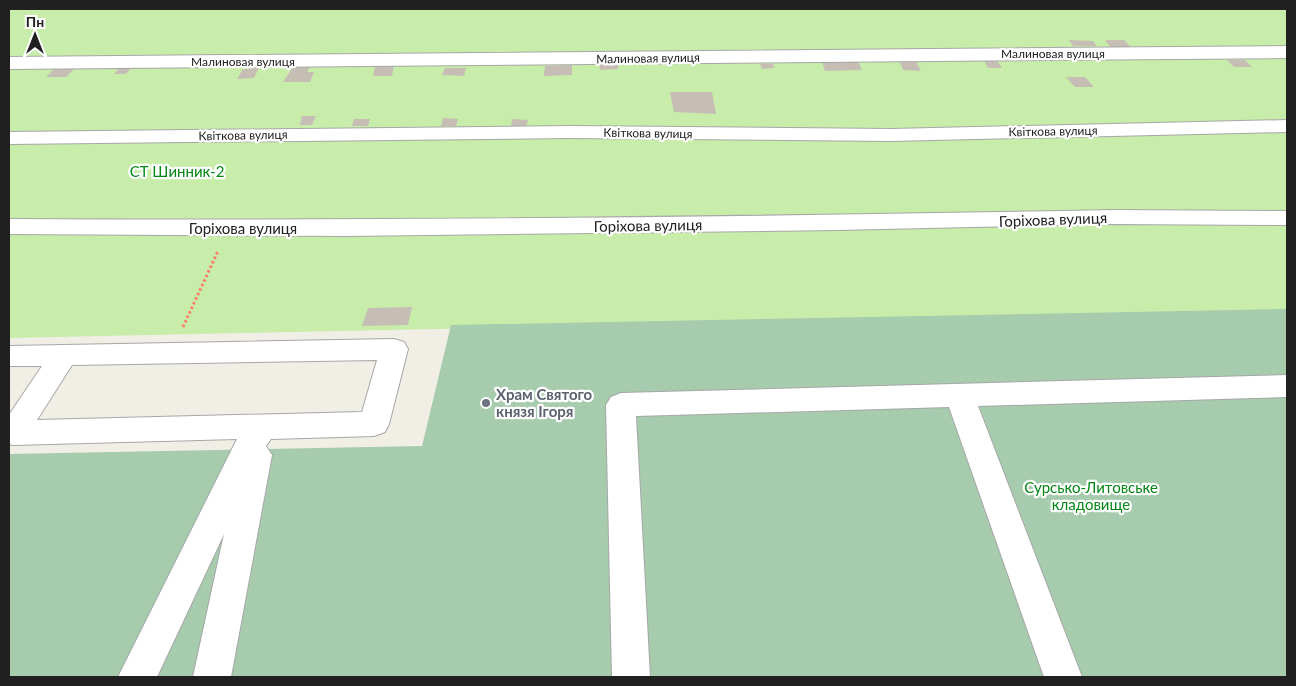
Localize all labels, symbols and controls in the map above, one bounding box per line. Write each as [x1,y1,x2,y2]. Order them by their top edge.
north arrow [10,10,60,60]
text: Пн [26,13,44,30]
street label: Малиновая вулиця [1001,46,1105,61]
street label: Малиновая вулиця [596,50,700,66]
street label: Малиновая вулиця [191,54,295,69]
street label: Квіткова вулиця [1008,123,1098,139]
street label: Квіткова вулиця [603,125,693,141]
street label: Квіткова вулиця [198,127,288,143]
park label: СТ Шинник-2 [130,162,224,180]
street label: Горіхова вулиця [998,208,1108,230]
street label: Горіхова вулиця [594,215,702,235]
street label: Горіхова вулиця [189,219,297,237]
place label: Храм Святого князя Ігоря [496,385,593,420]
marker: Храм Святого князя Ігоря [480,397,492,409]
park label: Сурсько-Литовське кладовище [1024,478,1158,513]

